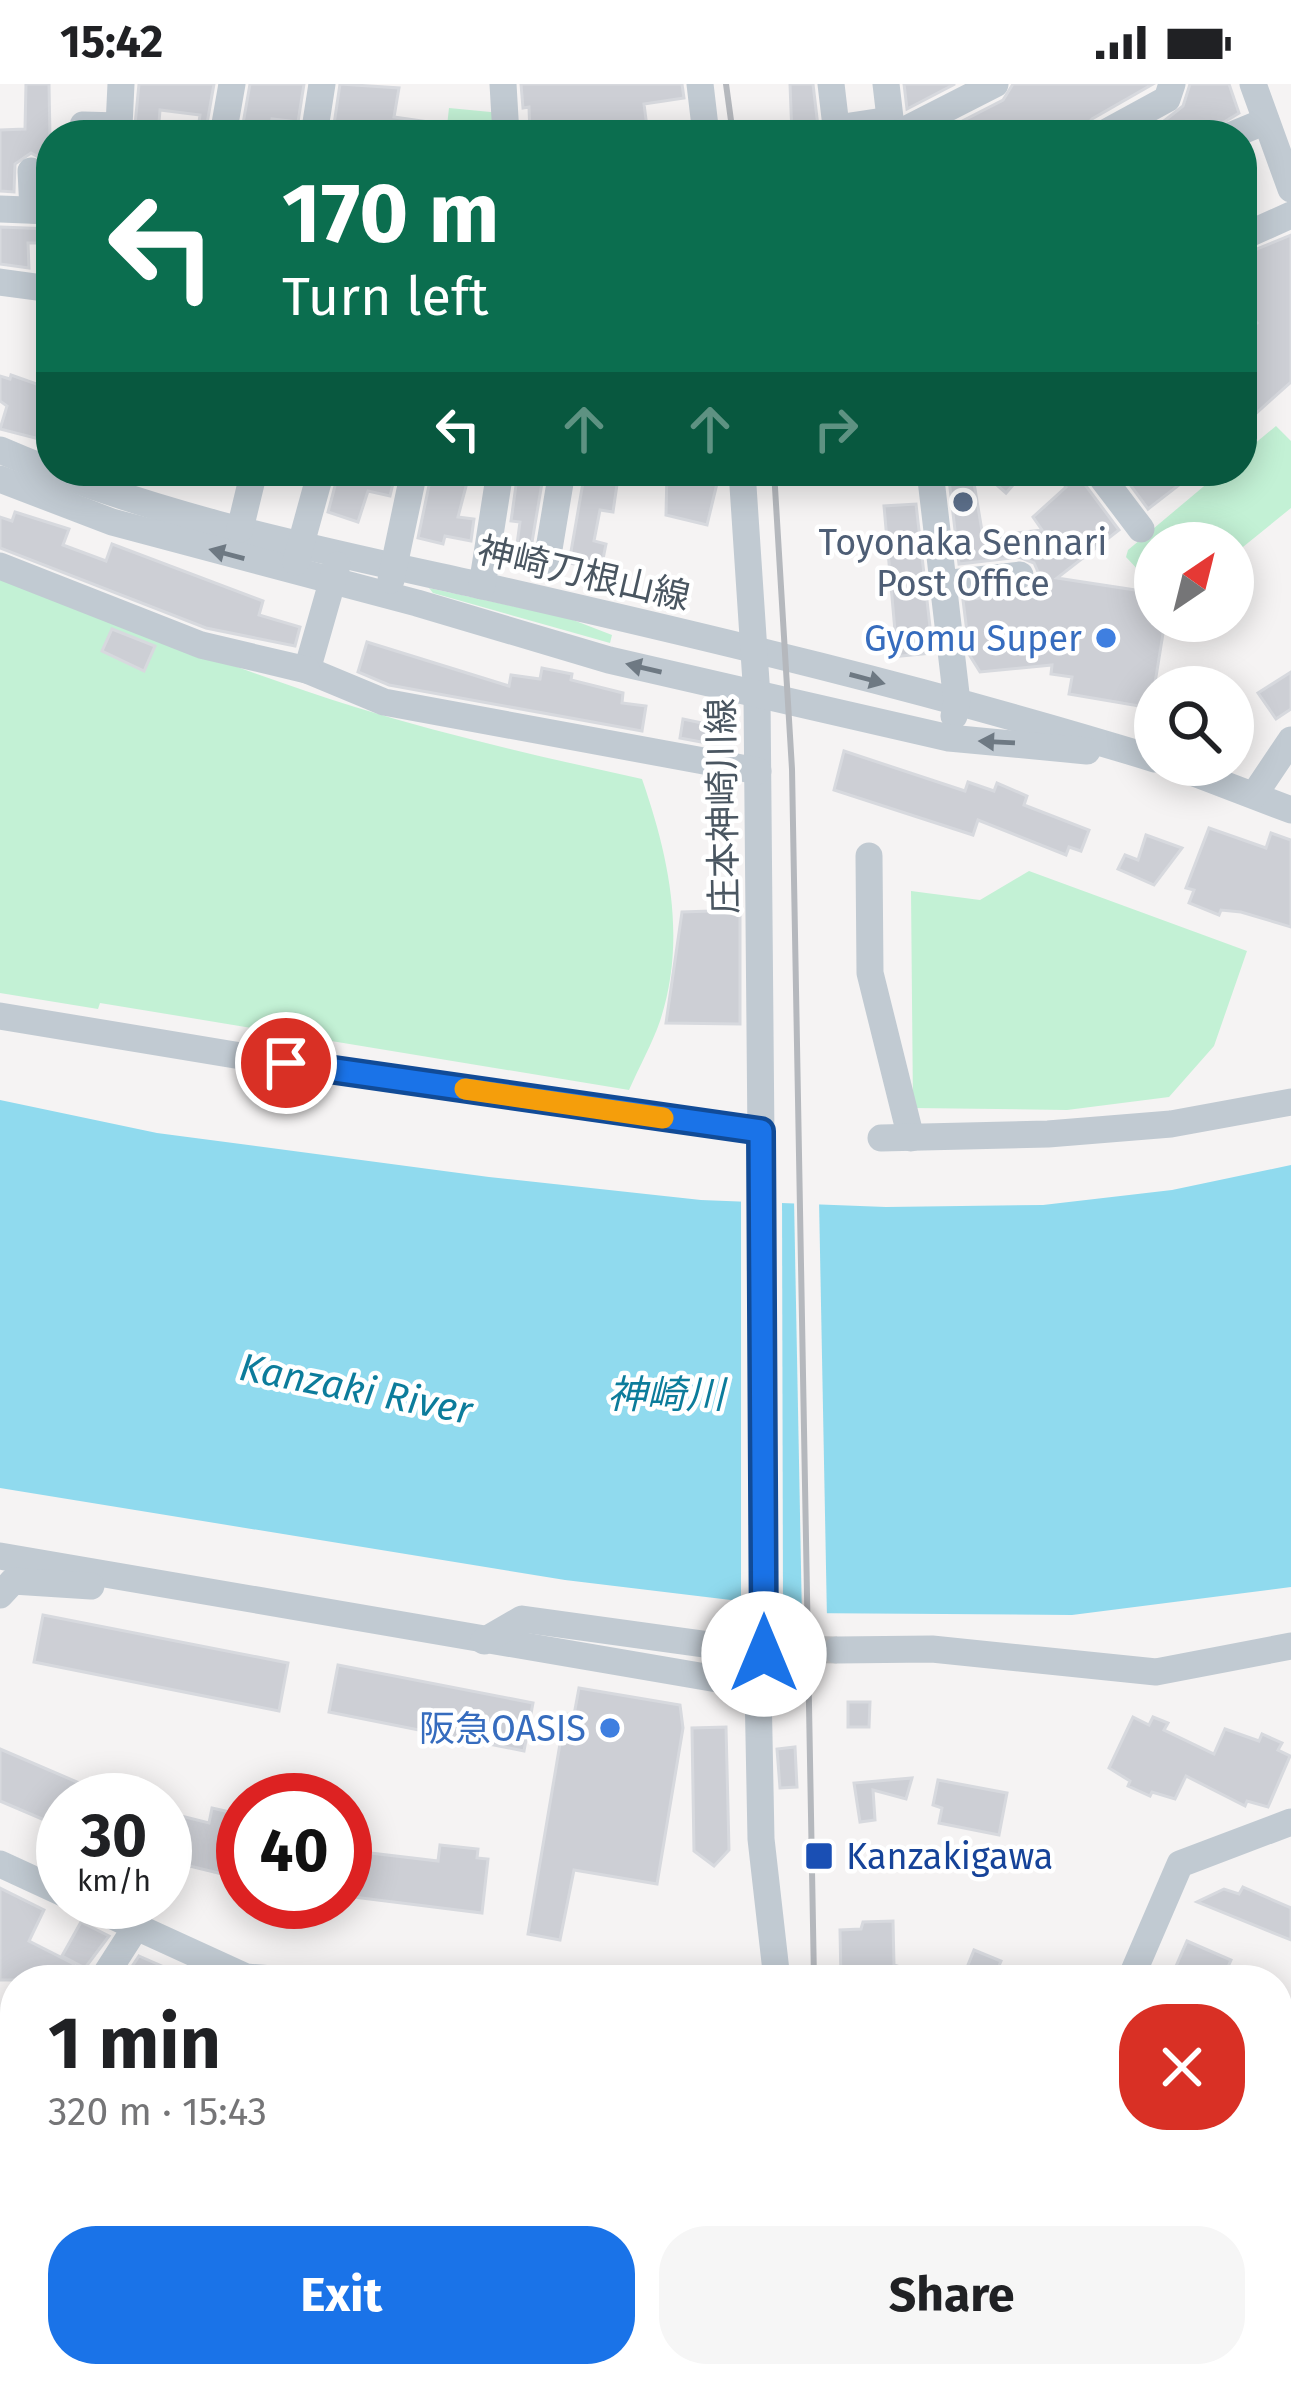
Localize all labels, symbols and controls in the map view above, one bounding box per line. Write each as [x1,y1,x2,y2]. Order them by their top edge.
text: 15:42 [60,15,163,69]
text: 170 m [282,163,499,264]
icon: left [84,168,240,324]
text: Turn left [282,265,489,329]
icon: left [425,396,491,462]
icon: ahead [551,396,617,462]
icon: ahead [677,396,743,462]
icon: right [803,396,869,462]
marker: Toyonaka Sennari Post Office [950,489,976,515]
place label: Toyonaka Sennari Post Office [819,521,1107,606]
north arrow [1134,522,1254,642]
map controls [1134,522,1254,786]
street label: 神崎刀根山線 [474,528,694,620]
one-way arrow [208,543,245,562]
place label: Gyomu Super [864,617,1082,661]
marker: Gyomu Super [1093,625,1119,651]
one-way arrow [625,658,662,677]
button: search [1134,666,1254,786]
one-way arrow [849,670,886,689]
street label: 庄本神崎川線 [699,698,747,914]
one-way arrow [977,732,1015,751]
pin [235,1012,337,1114]
icon: arrive [253,1030,319,1096]
water label: Kanzaki River [236,1344,477,1434]
water label: 神崎川 [607,1372,728,1418]
position arrow [701,1591,827,1717]
place label: 阪急OASIS [419,1707,586,1751]
marker: 阪急OASIS [597,1715,623,1741]
speed limit sign: 40 [216,1773,372,1929]
text: 30 [81,1800,147,1872]
place label: Kanzakigawa [846,1835,1053,1879]
marker: Kanzakigawa [803,1840,835,1872]
text: km/h [77,1863,151,1899]
text: 1 min [48,2001,221,2087]
button: close [1119,2004,1245,2130]
text: 320 m · 15:43 [48,2089,267,2135]
button: Exit [48,2226,635,2364]
button: Share [659,2226,1245,2364]

